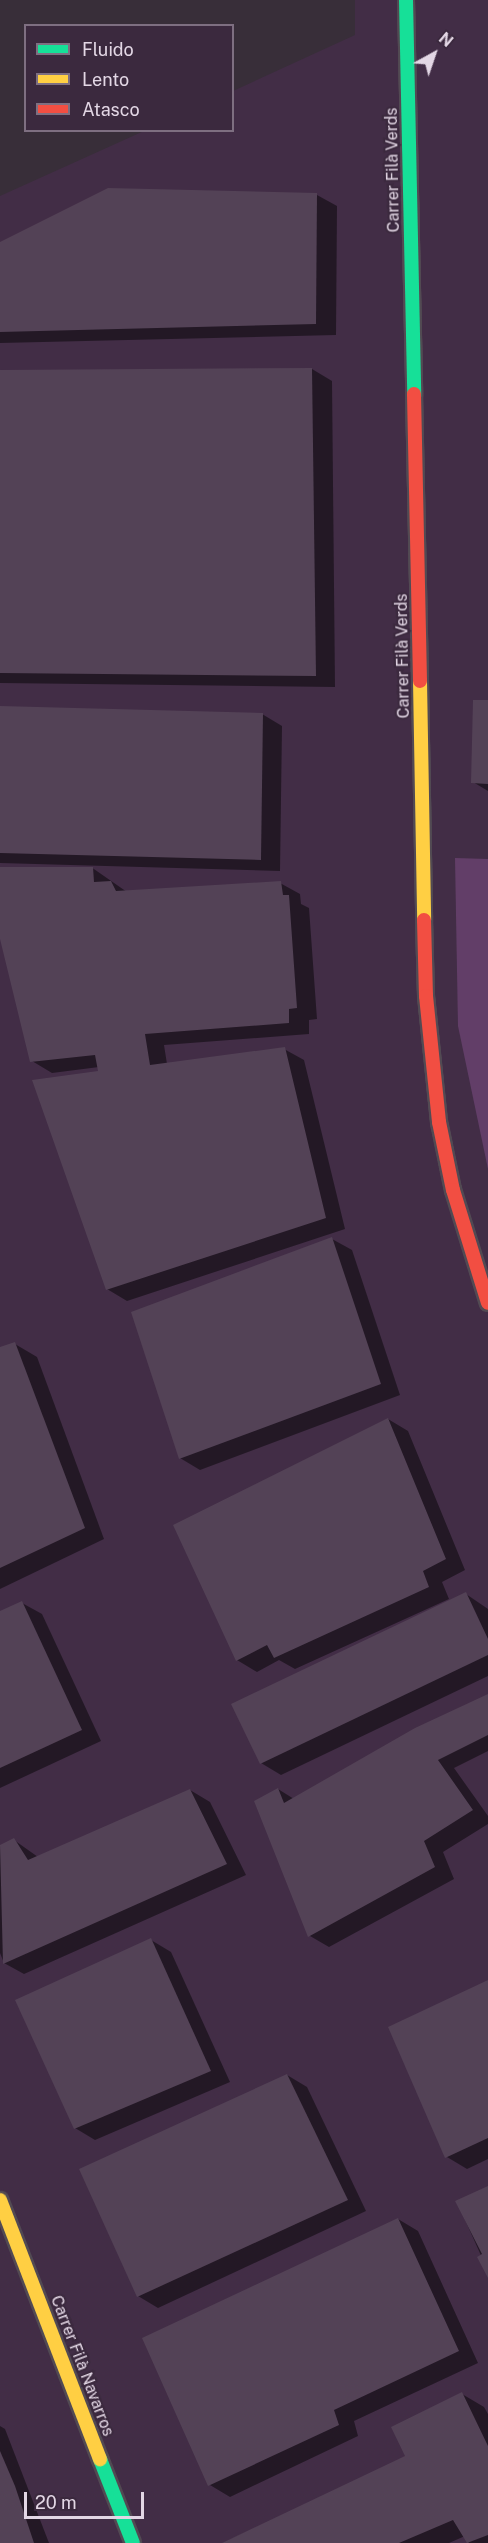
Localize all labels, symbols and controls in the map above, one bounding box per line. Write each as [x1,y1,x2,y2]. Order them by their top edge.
legend [24,24,234,132]
north arrow [404,24,464,84]
text: N [435,29,457,51]
text: Fluido [82,39,134,60]
text: Lento [82,69,129,90]
text: Atasco [82,99,140,120]
street label: Carrer Filà Verds [382,107,404,233]
street label: Carrer Filà Verds [392,593,414,719]
street label: Carrer Filà Navarros [46,2293,118,2439]
scale bar [27,2480,147,2518]
text: 20 m [35,2492,77,2513]

